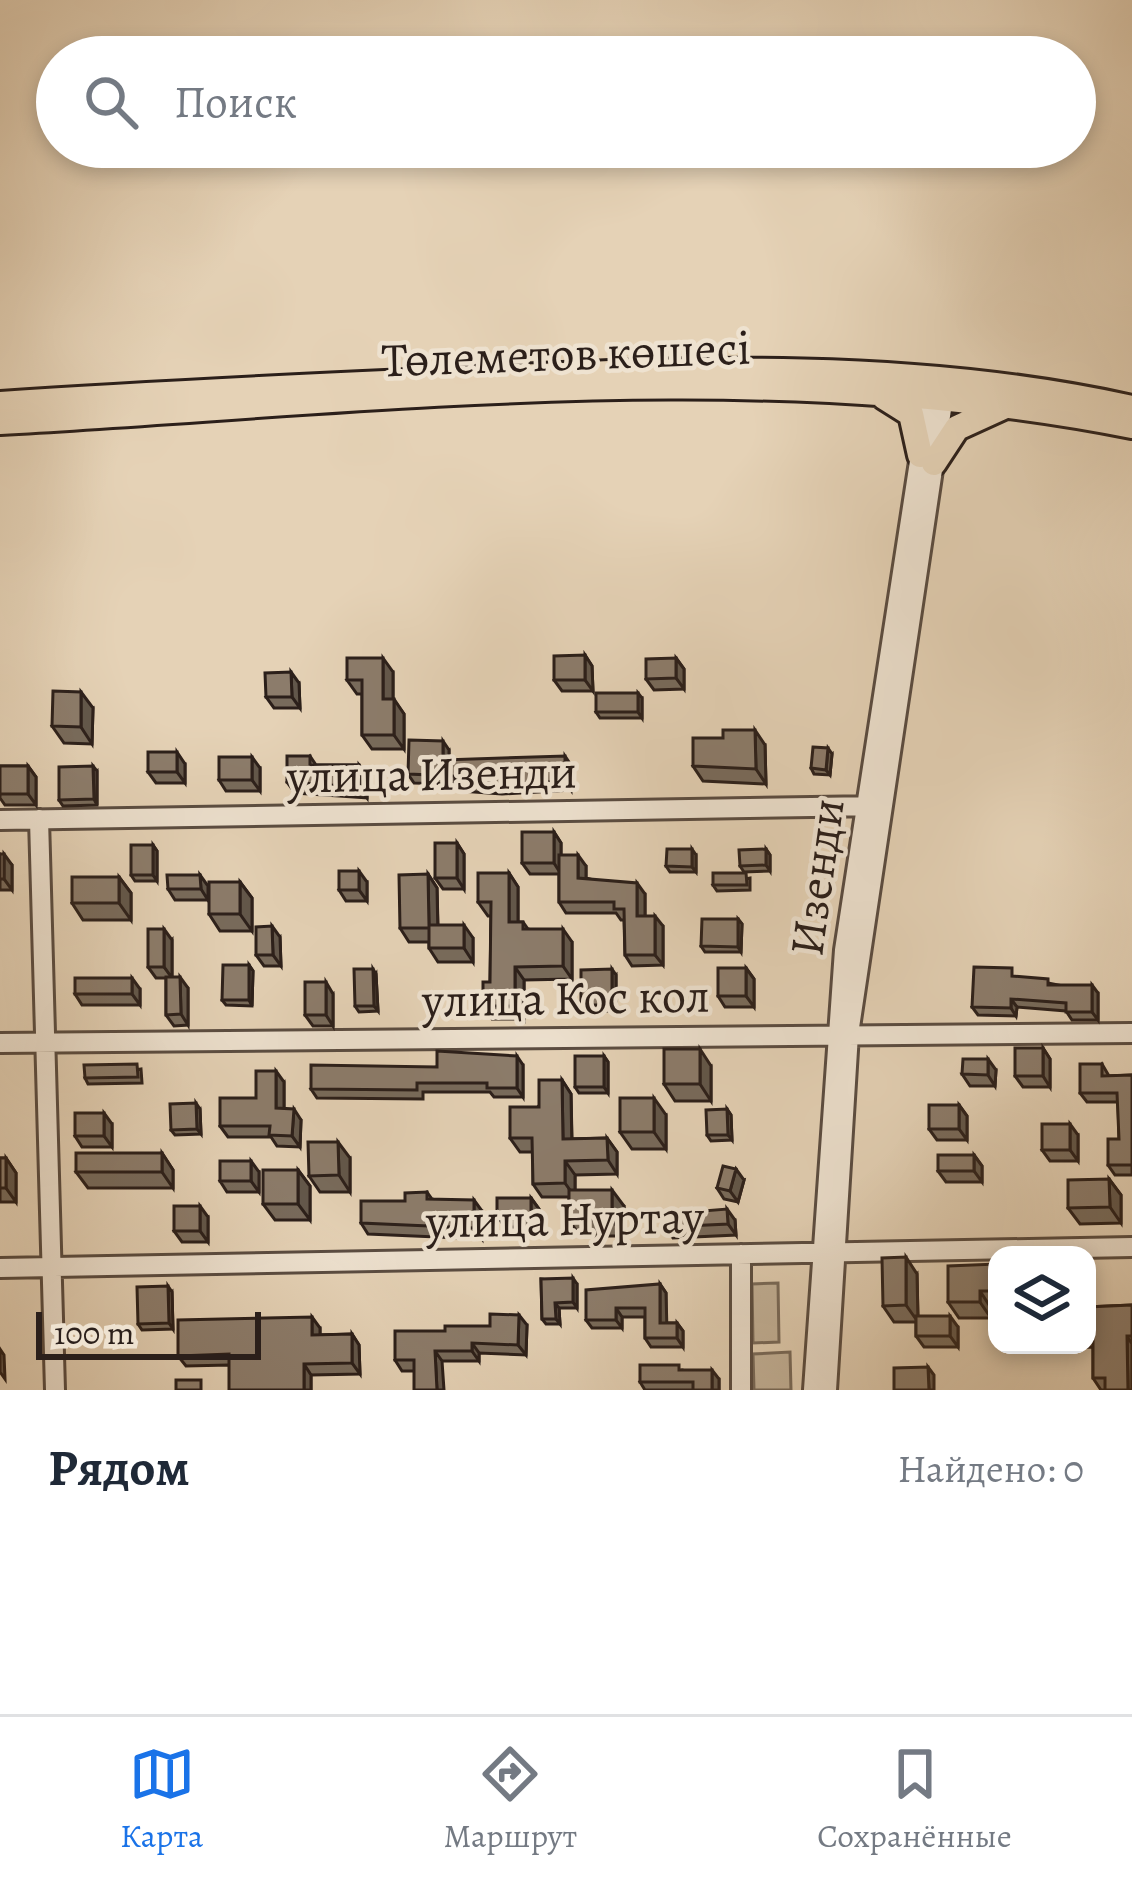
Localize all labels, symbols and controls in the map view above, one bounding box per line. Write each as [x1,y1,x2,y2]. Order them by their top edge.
search box [36,36,1096,168]
icon: search [78,69,144,135]
text: Поиск [174,71,297,133]
street label: Төлеметов көшесі [380,315,752,393]
street label: улица Изенди [285,738,578,810]
street label: Изенди [773,794,861,960]
street label: улица Кос кол [421,962,711,1034]
street label: улица Нуртау [424,1184,705,1254]
map controls [988,1246,1096,1354]
button: layers [988,1246,1096,1354]
scale bar [36,1306,261,1359]
text: 100 m [54,1310,134,1355]
text: Рядом [48,1433,190,1503]
text: Найдено: 0 [897,1442,1084,1495]
tab: Карта [120,1741,203,1858]
tab: Маршрут [444,1741,577,1858]
tab: Сохранённые [817,1741,1012,1858]

